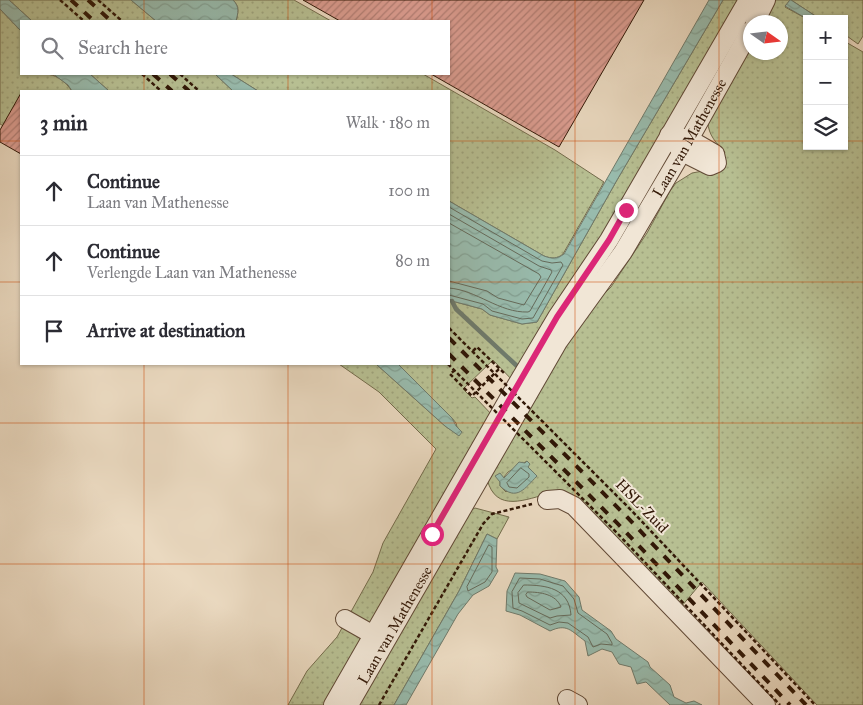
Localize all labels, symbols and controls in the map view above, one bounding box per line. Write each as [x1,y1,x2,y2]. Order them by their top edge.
north arrow [743,15,788,60]
map controls [803,15,848,150]
button: + [803,15,848,60]
search box [20,20,450,75]
icon: search [38,34,66,62]
text: Search here [78,36,168,59]
button: − [803,60,848,105]
street label: Laan van Mathenesse [649,76,730,200]
button: layers [803,105,848,150]
text: 3 min [40,110,88,136]
text: Walk · 180 m [346,113,430,132]
text: Continue [87,170,160,193]
icon: ahead [40,177,68,205]
text: 100 m [388,181,430,200]
text: Laan van Mathenesse [87,193,229,212]
route end [615,199,638,222]
text: Continue [87,240,160,263]
icon: ahead [40,247,68,275]
text: 80 m [395,251,430,270]
text: Verlengde Laan van Mathenesse [87,263,297,282]
icon: arrive [40,317,68,345]
text: Arrive at destination [87,319,245,342]
street label: HSL-Zuid [612,475,672,537]
route start [421,523,444,546]
street label: Laan van Mathenesse [354,563,436,688]

